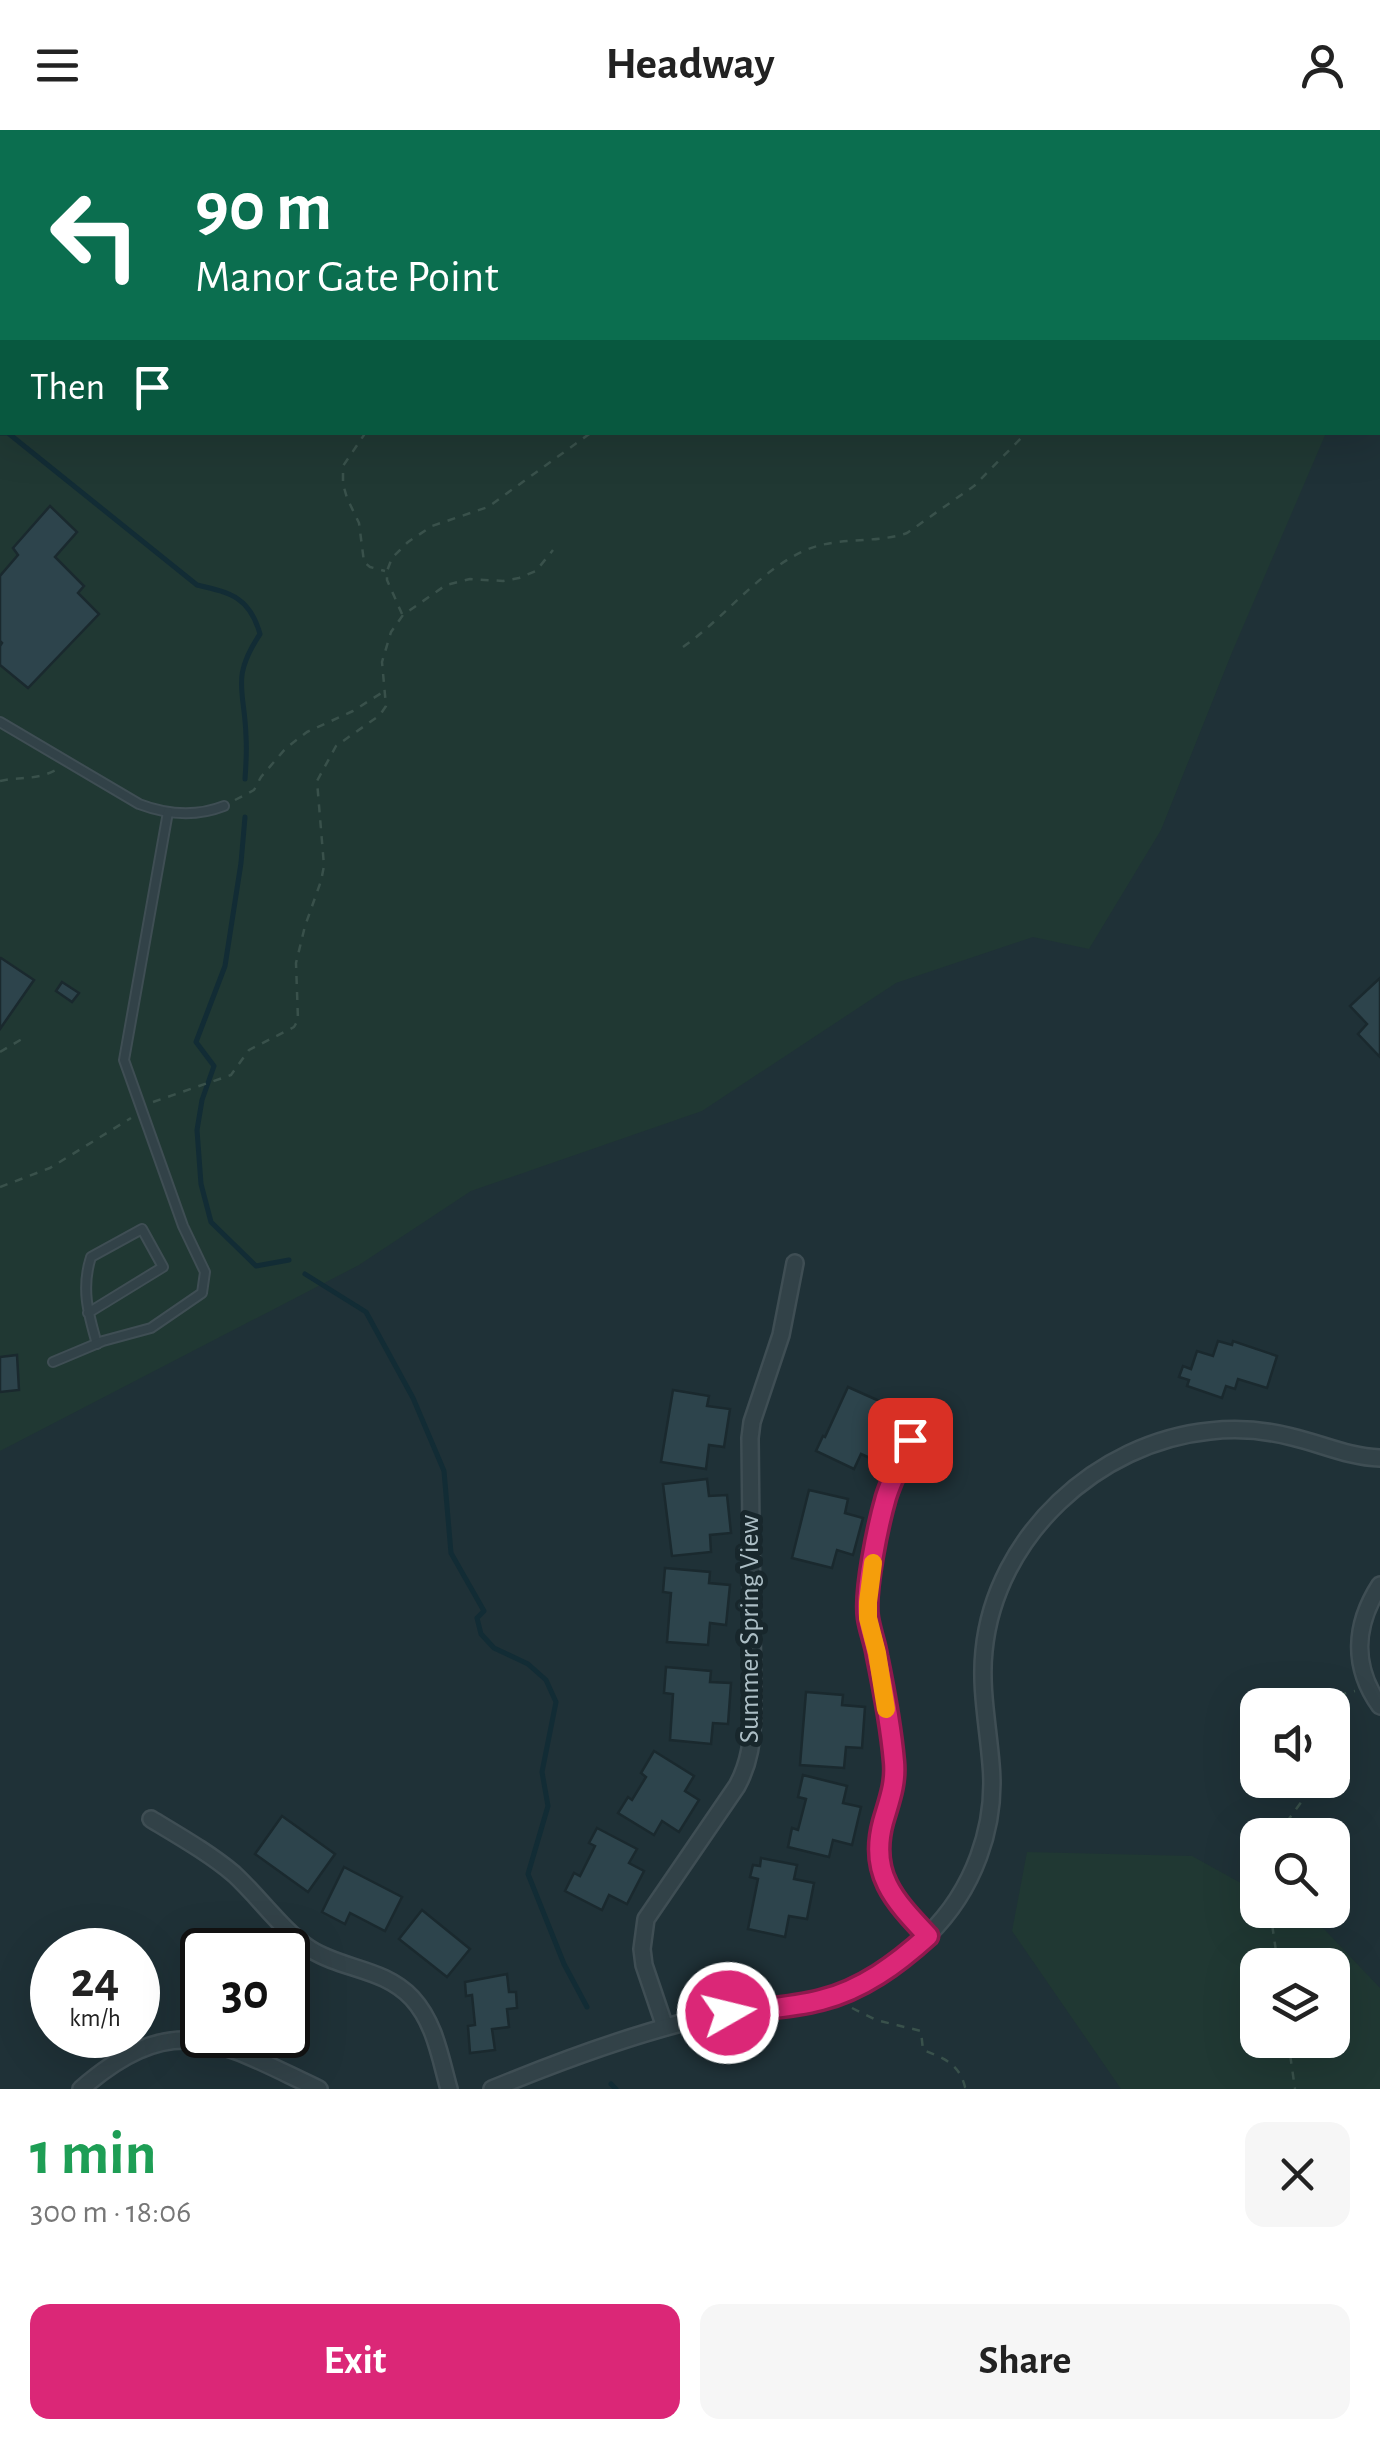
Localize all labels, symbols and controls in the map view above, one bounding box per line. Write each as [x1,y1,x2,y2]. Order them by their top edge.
icon: menu [30,38,85,93]
icon: person [1295,38,1350,93]
text: Headway [605,42,775,87]
icon: left [30,170,160,300]
text: 90 m [195,173,332,243]
text: Manor Gate Point [195,255,499,300]
icon: arrive [125,360,180,415]
text: Then [30,369,105,407]
pin [868,1398,953,1483]
icon: arrive [883,1413,938,1468]
street label: Summer Spring View [736,1515,764,1743]
map controls [1240,1688,1350,2058]
button: sound [1240,1688,1350,1798]
button: search [1240,1818,1350,1928]
speed limit sign: 30 [180,1928,310,2058]
button: layers [1240,1948,1350,2058]
text: 24 [71,1956,119,2006]
position arrow [676,1961,780,2065]
text: km/h [69,2006,121,2031]
button: close [1245,2122,1350,2227]
text: 1 min [30,2125,156,2185]
text: 300 m · 18:06 [30,2196,191,2228]
button: Exit [30,2304,680,2419]
button: Share [700,2304,1350,2419]

